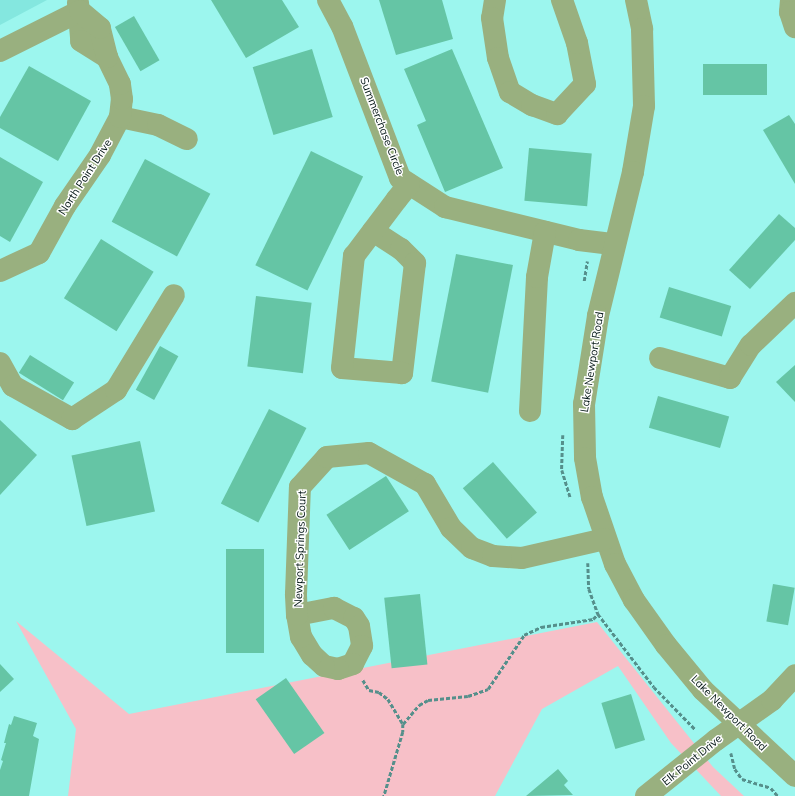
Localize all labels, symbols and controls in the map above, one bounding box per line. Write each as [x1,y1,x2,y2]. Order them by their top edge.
street label: Summerchase Circle [357,75,407,177]
street label: North Point Drive [56,137,114,217]
street label: Lake Newport Road [578,311,606,413]
street label: Newport Springs Court [291,490,309,608]
street label: Lake Newport Road [688,672,770,754]
street label: Elk Point Drive [659,732,725,788]

